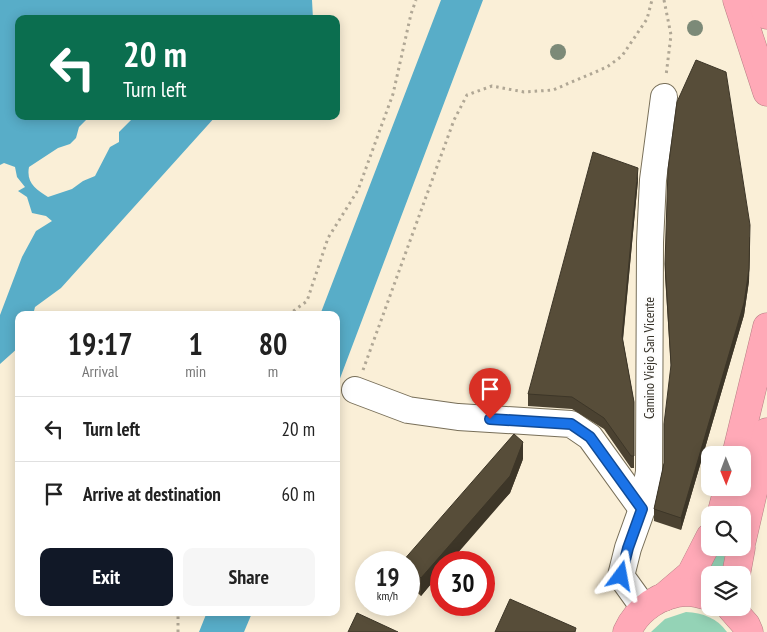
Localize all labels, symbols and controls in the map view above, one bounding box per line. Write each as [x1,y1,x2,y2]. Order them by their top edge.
text: 20 m [123,31,187,77]
icon: left [40,35,105,100]
text: Turn left [123,75,187,103]
street label: Camino Viejo San Vicente [640,297,658,419]
text: 19:17 [68,324,133,363]
text: 1 [188,324,203,363]
text: 80 [259,324,287,363]
text: Arrival [82,361,118,381]
text: min [185,361,206,381]
text: m [268,361,278,381]
pin [469,368,511,419]
icon: arrive [476,375,504,403]
icon: left [40,415,68,443]
text: Turn left [83,417,140,441]
text: 20 m [282,417,315,441]
north arrow [701,446,751,496]
map controls [701,446,751,616]
icon: arrive [40,480,68,508]
text: Arrive at destination [83,482,221,506]
text: 60 m [282,482,315,506]
button: search [701,506,751,556]
button: Exit [40,548,173,606]
button: Share [183,548,315,606]
position arrow [594,549,646,601]
speed limit sign: 30 [430,551,495,616]
text: 19 [376,561,399,593]
button: layers [701,566,751,616]
text: km/h [377,588,398,603]

